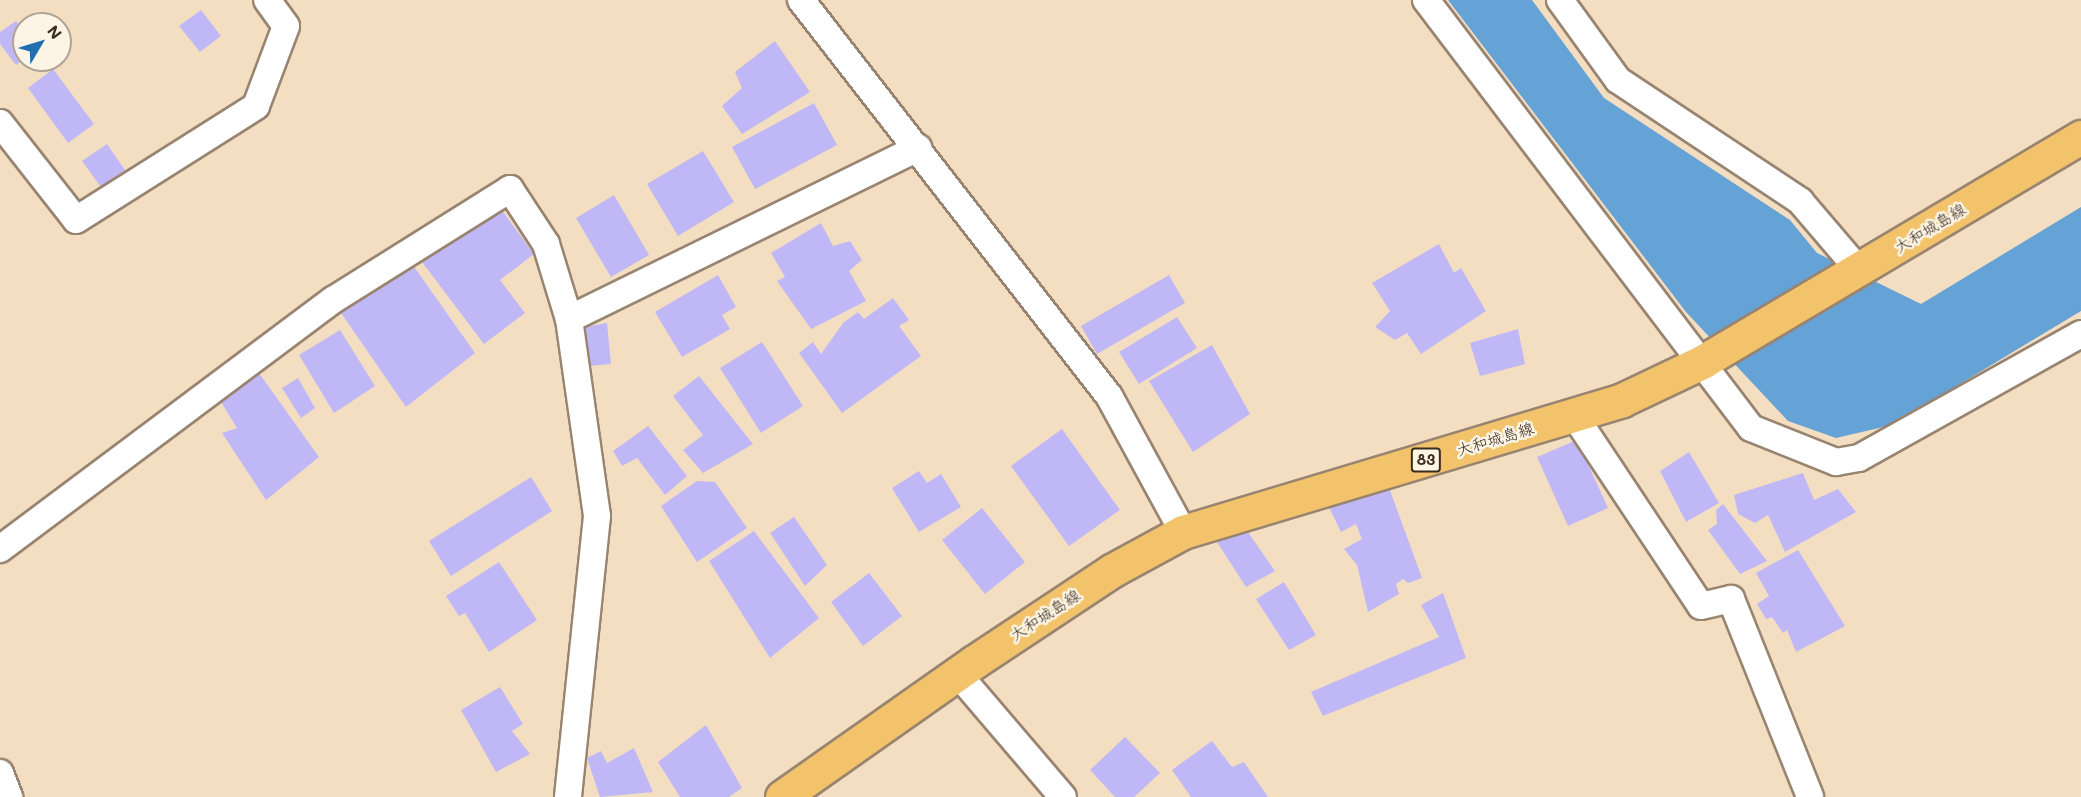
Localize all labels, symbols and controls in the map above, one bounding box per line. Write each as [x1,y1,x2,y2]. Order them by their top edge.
north arrow [12,12,72,72]
text: N [43,21,67,43]
street label: 大和城島線 [1891,199,1969,257]
street label: 大和城島線 [1454,418,1536,460]
road number: 83 [1410,448,1442,472]
street label: 大和城島線 [1006,585,1084,645]

